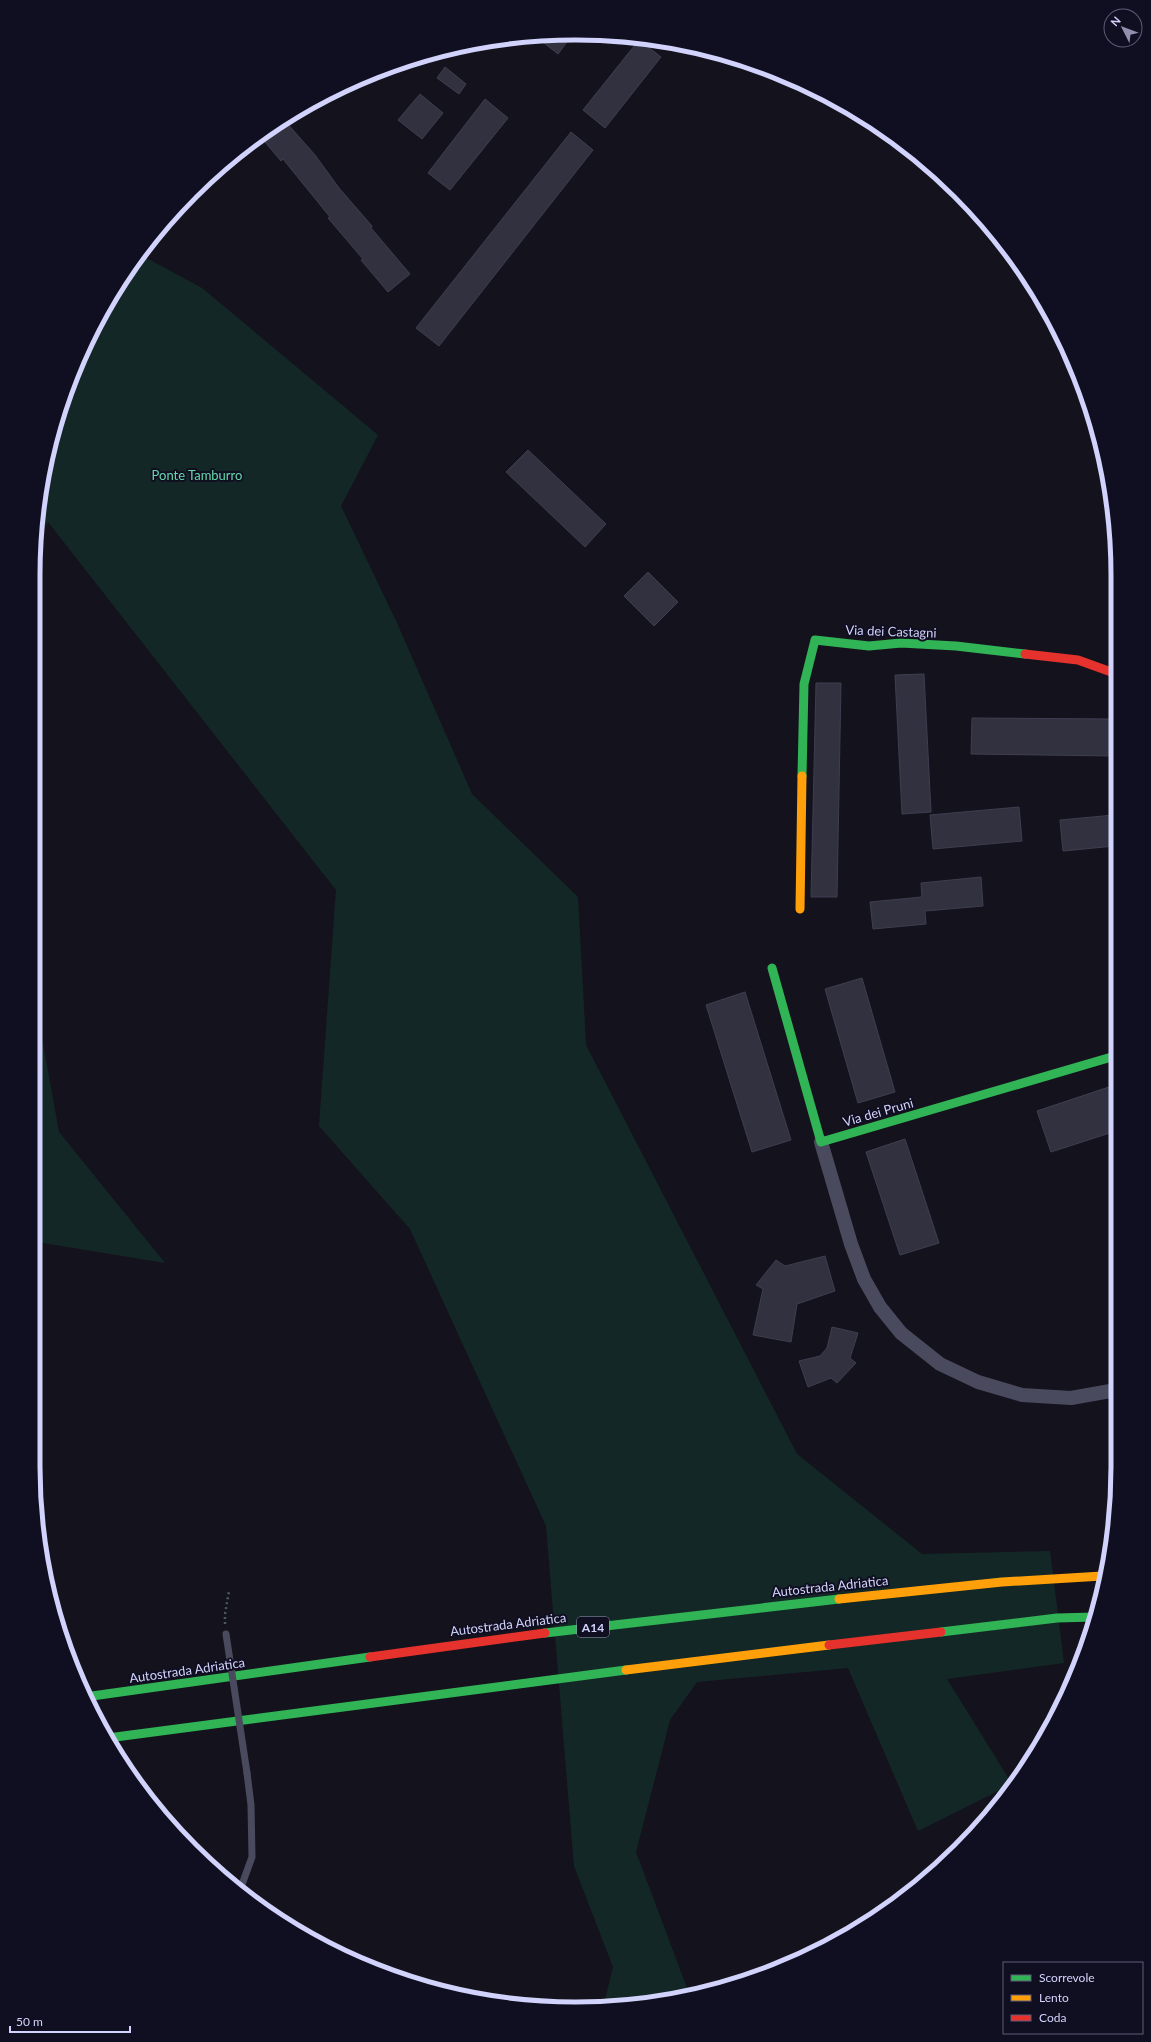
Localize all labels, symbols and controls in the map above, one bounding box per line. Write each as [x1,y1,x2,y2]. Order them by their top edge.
north arrow [1103,8,1143,48]
text: N [1108,13,1123,28]
park label: Ponte Tamburro [152,467,242,483]
street label: Via dei Castagni [845,621,937,641]
street label: Via dei Pruni [841,1094,915,1130]
street label: Autostrada Adriatica [771,1572,889,1600]
street label: Autostrada Adriatica [449,1609,567,1639]
road number: A14 [577,1617,609,1637]
street label: Autostrada Adriatica [128,1654,246,1686]
legend [1003,1962,1143,2034]
text: Scorrevole [1039,1970,1095,1985]
text: Lento [1039,1990,1069,2005]
scale bar [10,2008,130,2034]
text: Coda [1039,2010,1066,2025]
text: 50 m [16,2014,43,2029]

